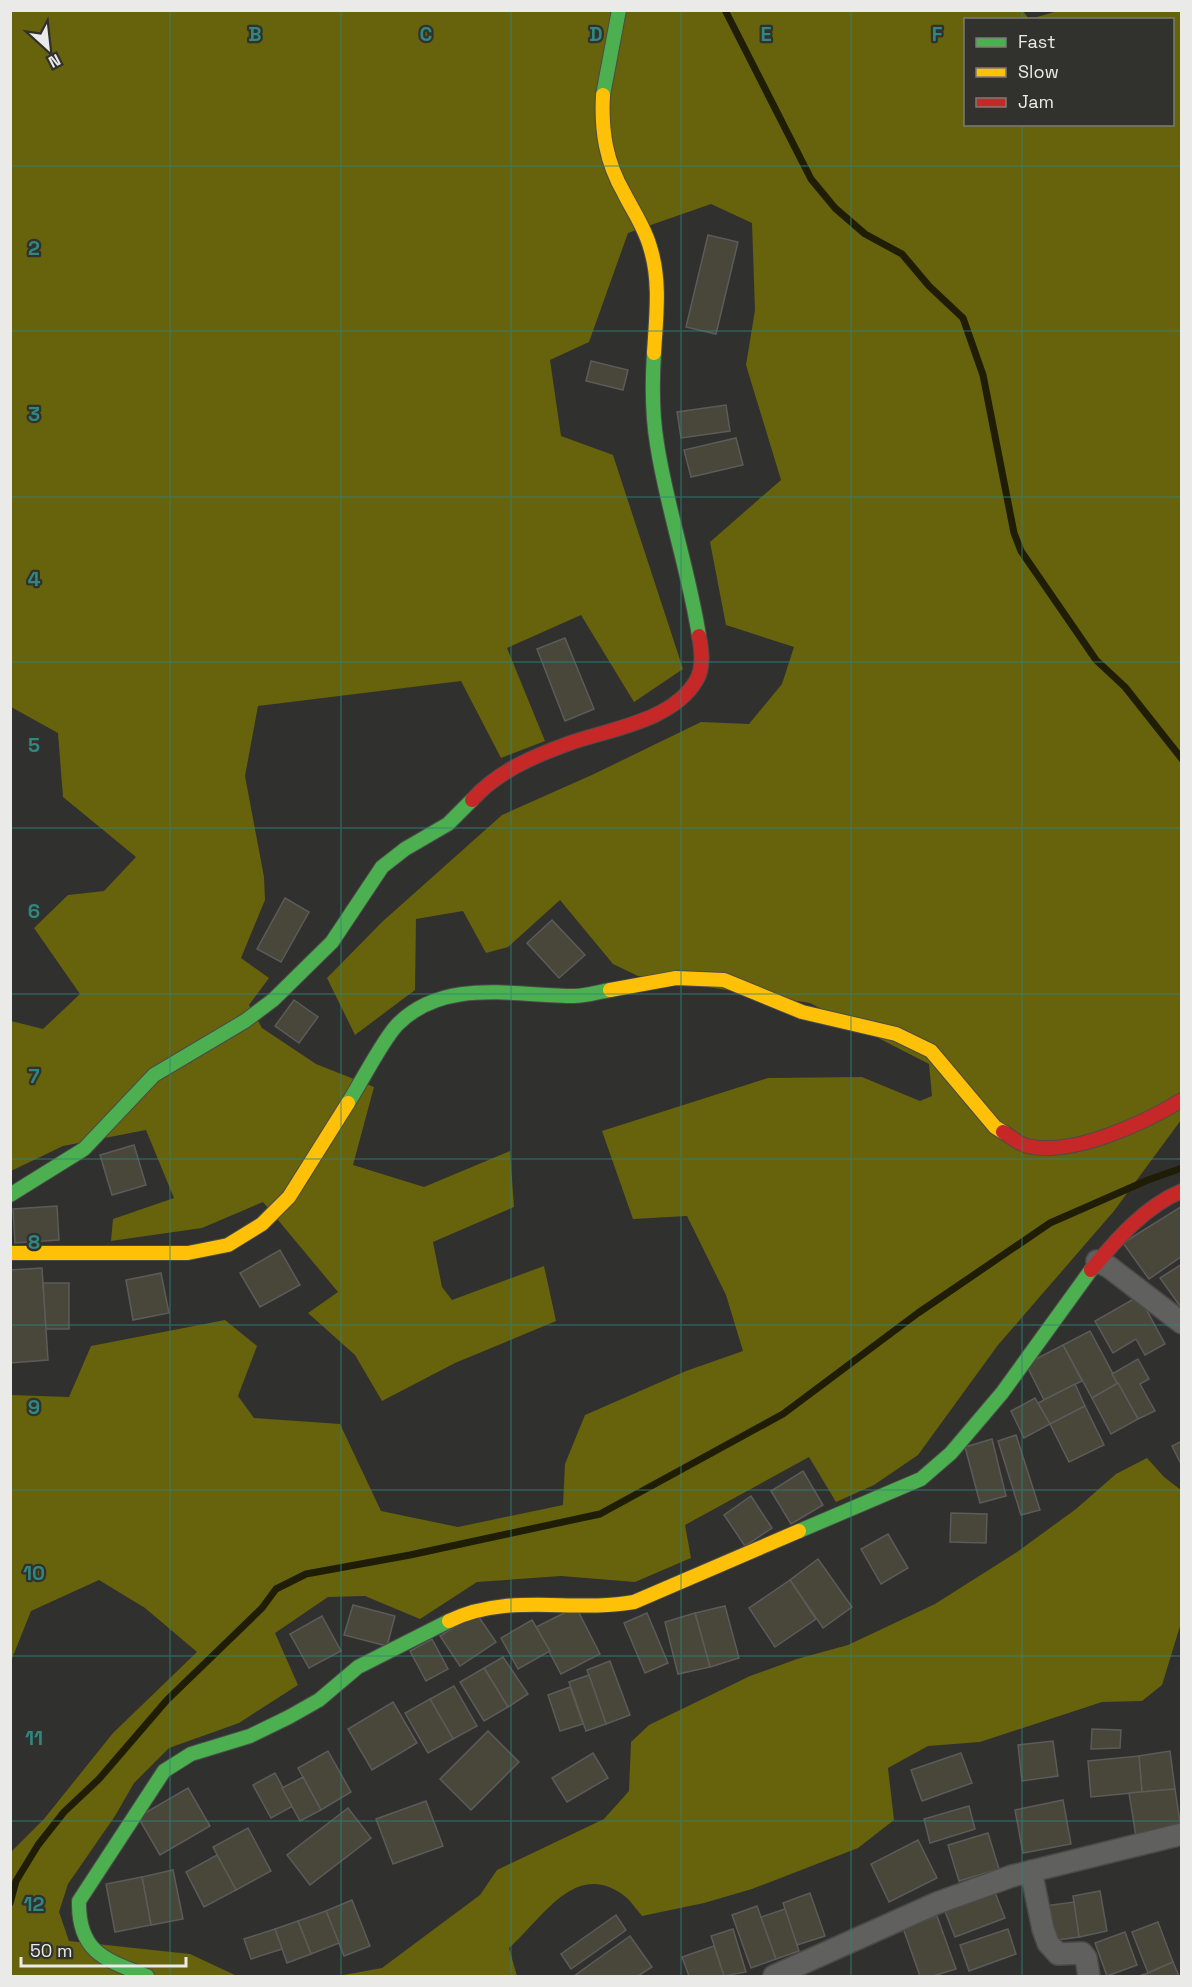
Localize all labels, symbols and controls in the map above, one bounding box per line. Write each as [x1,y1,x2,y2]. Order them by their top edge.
north arrow [18,18,78,78]
legend [964,18,1174,126]
text: B [248,21,262,47]
text: C [420,21,433,47]
text: D [589,21,603,47]
text: E [760,21,772,47]
text: F [932,21,943,47]
text: Fast [1018,30,1055,53]
text: N [45,49,64,73]
text: Slow [1018,60,1059,83]
text: Jam [1018,90,1054,113]
text: 2 [28,235,40,261]
text: 3 [28,401,40,427]
text: 4 [28,566,41,592]
text: 5 [28,732,40,758]
text: 6 [28,898,40,924]
text: 7 [28,1063,40,1089]
text: 8 [28,1229,40,1255]
text: 9 [28,1394,40,1420]
text: 10 [23,1560,45,1586]
text: 11 [25,1725,43,1751]
text: 12 [24,1891,45,1917]
scale bar [21,1930,186,1968]
text: 50 m [30,1939,72,1962]

